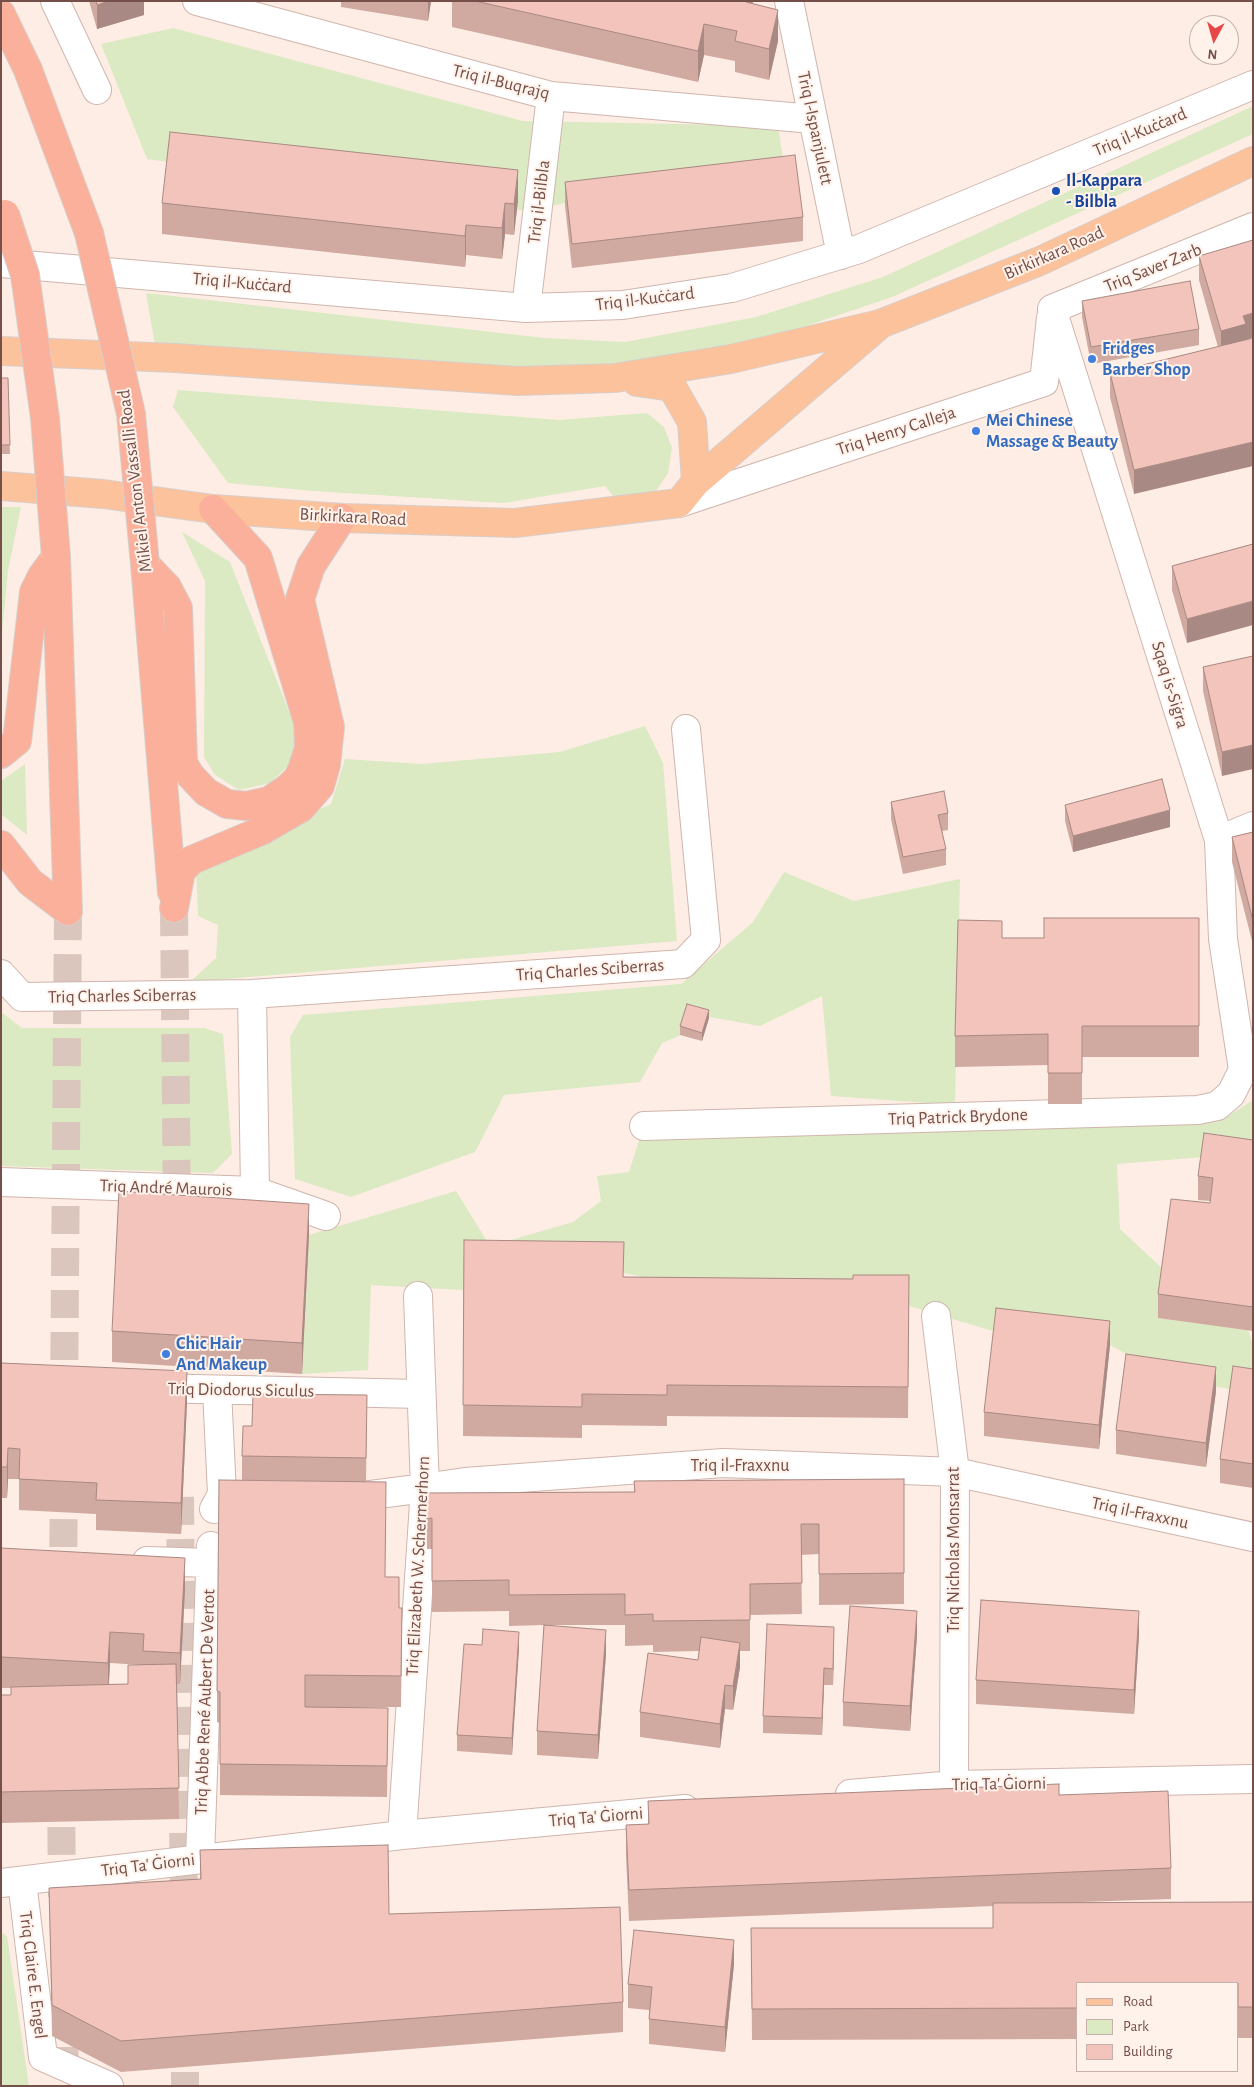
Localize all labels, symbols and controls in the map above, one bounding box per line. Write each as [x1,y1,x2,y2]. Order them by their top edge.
north arrow [1189,15,1239,65]
text: N [1207,46,1218,61]
street label: Triq il-Buqrajq [450,59,552,105]
street label: Triq l-Ispanjulett [792,69,838,187]
street label: Triq il-Kuċċard [1090,103,1190,161]
street label: Triq il-Bilbla [523,159,555,245]
place label: Il-Kappara - Bilbla [1066,170,1142,212]
marker: Il-Kappara - Bilbla [1050,185,1062,197]
street label: Birkirkara Road [1001,221,1107,285]
street label: Triq Saver Zarb [1101,239,1205,297]
street label: Triq il-Kuċċard [192,268,292,298]
street label: Triq il-Kuċċard [594,282,696,316]
place label: Fridges Barber Shop [1102,338,1191,380]
marker: Fridges Barber Shop [1086,353,1098,365]
street label: Mikiel Anton Vassalli Road [113,388,157,574]
street label: Triq Henry Calleja [834,402,958,460]
place label: Mei Chinese Massage & Beauty [986,410,1118,452]
marker: Mei Chinese Massage & Beauty [970,425,982,437]
street label: Birkirkara Road [299,503,407,531]
street label: Sqaq is-Siġra [1147,639,1193,731]
street label: Triq Charles Sciberras [515,954,665,986]
street label: Triq Charles Sciberras [48,984,196,1008]
street label: Triq Patrick Brydone [888,1104,1028,1130]
street label: Triq André Maurois [99,1175,233,1201]
place label: Chic Hair And Makeup [176,1333,267,1376]
marker: Chic Hair And Makeup [160,1348,172,1360]
street label: Triq Diodorus Siculus [167,1378,315,1402]
street label: Triq Elizabeth W. Schermerhorn [401,1455,435,1677]
street label: Triq il-Fraxxnu [691,1455,789,1477]
street label: Triq Nicholas Monsarrat [943,1467,965,1633]
street label: Triq il-Fraxxnu [1089,1492,1191,1534]
street label: Triq Abbe René Aubert De Vertot [190,1589,220,1815]
street label: Triq Ta' Ġiorni [951,1772,1047,1796]
street label: Triq Ta' Ġiorni [548,1802,644,1832]
street label: Triq Ta' Ġiorni [100,1849,196,1881]
street label: Triq Claire E. Engel [14,1910,52,2040]
legend [1076,1982,1239,2072]
text: Road [1123,1994,1153,2009]
text: Park [1123,2019,1149,2034]
text: Building [1123,2044,1173,2059]

